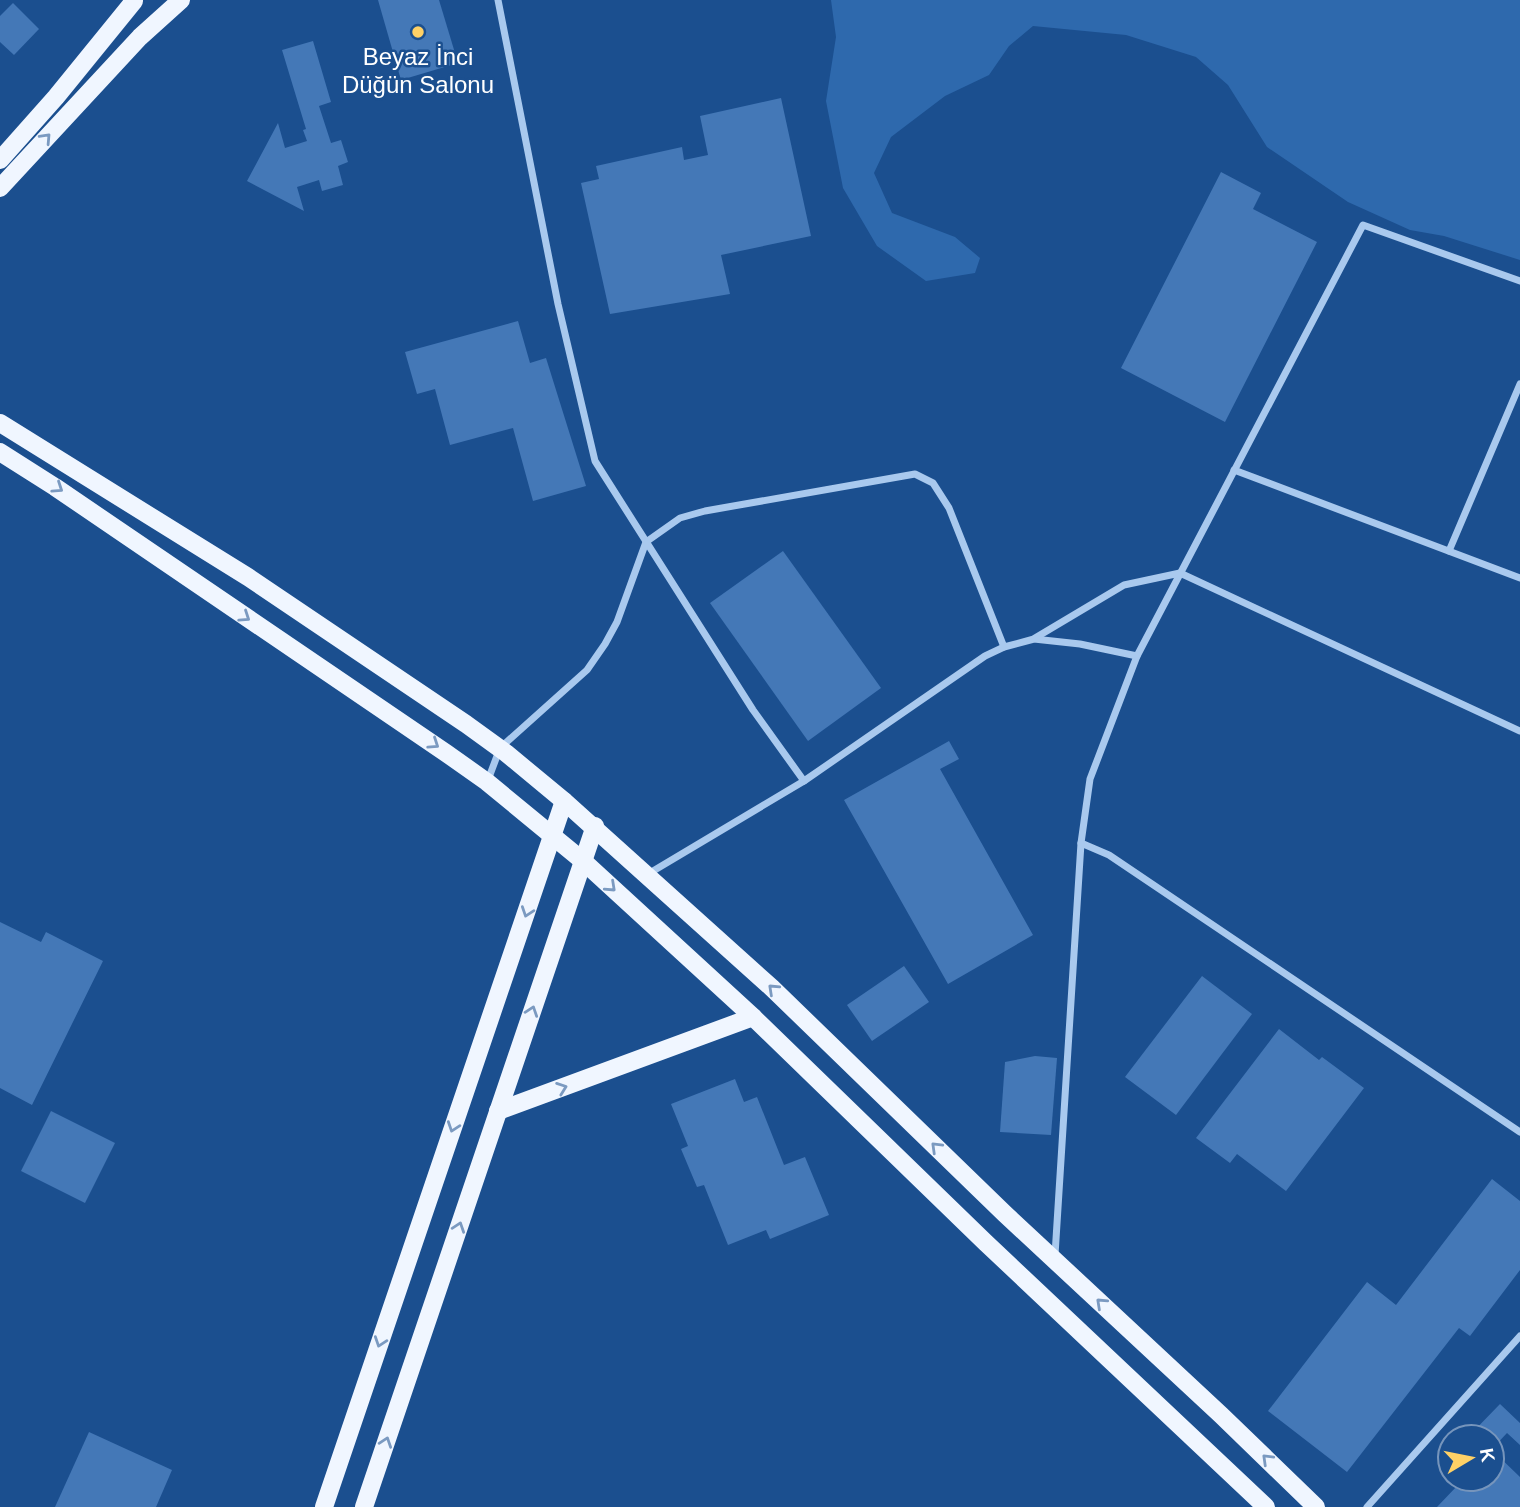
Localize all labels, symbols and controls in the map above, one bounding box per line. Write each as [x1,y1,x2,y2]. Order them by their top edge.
marker: Beyaz İnci Düğün Salonu [410,24,426,40]
place label: Beyaz İnci Düğün Salonu [342,43,494,98]
one-way arrow [38,133,51,146]
one-way arrow [50,480,63,493]
one-way arrow [237,609,250,622]
one-way arrow [426,736,439,749]
one-way arrow [602,879,615,891]
one-way arrow [521,905,535,917]
one-way arrow [768,984,781,997]
one-way arrow [524,1006,538,1018]
one-way arrow [556,1082,568,1096]
one-way arrow [447,1120,461,1133]
one-way arrow [931,1142,944,1155]
one-way arrow [451,1221,465,1234]
one-way arrow [1096,1299,1109,1312]
one-way arrow [374,1336,388,1348]
north arrow [1436,1423,1506,1493]
one-way arrow [378,1437,392,1449]
text: K [1476,1447,1499,1464]
one-way arrow [1262,1455,1275,1468]

